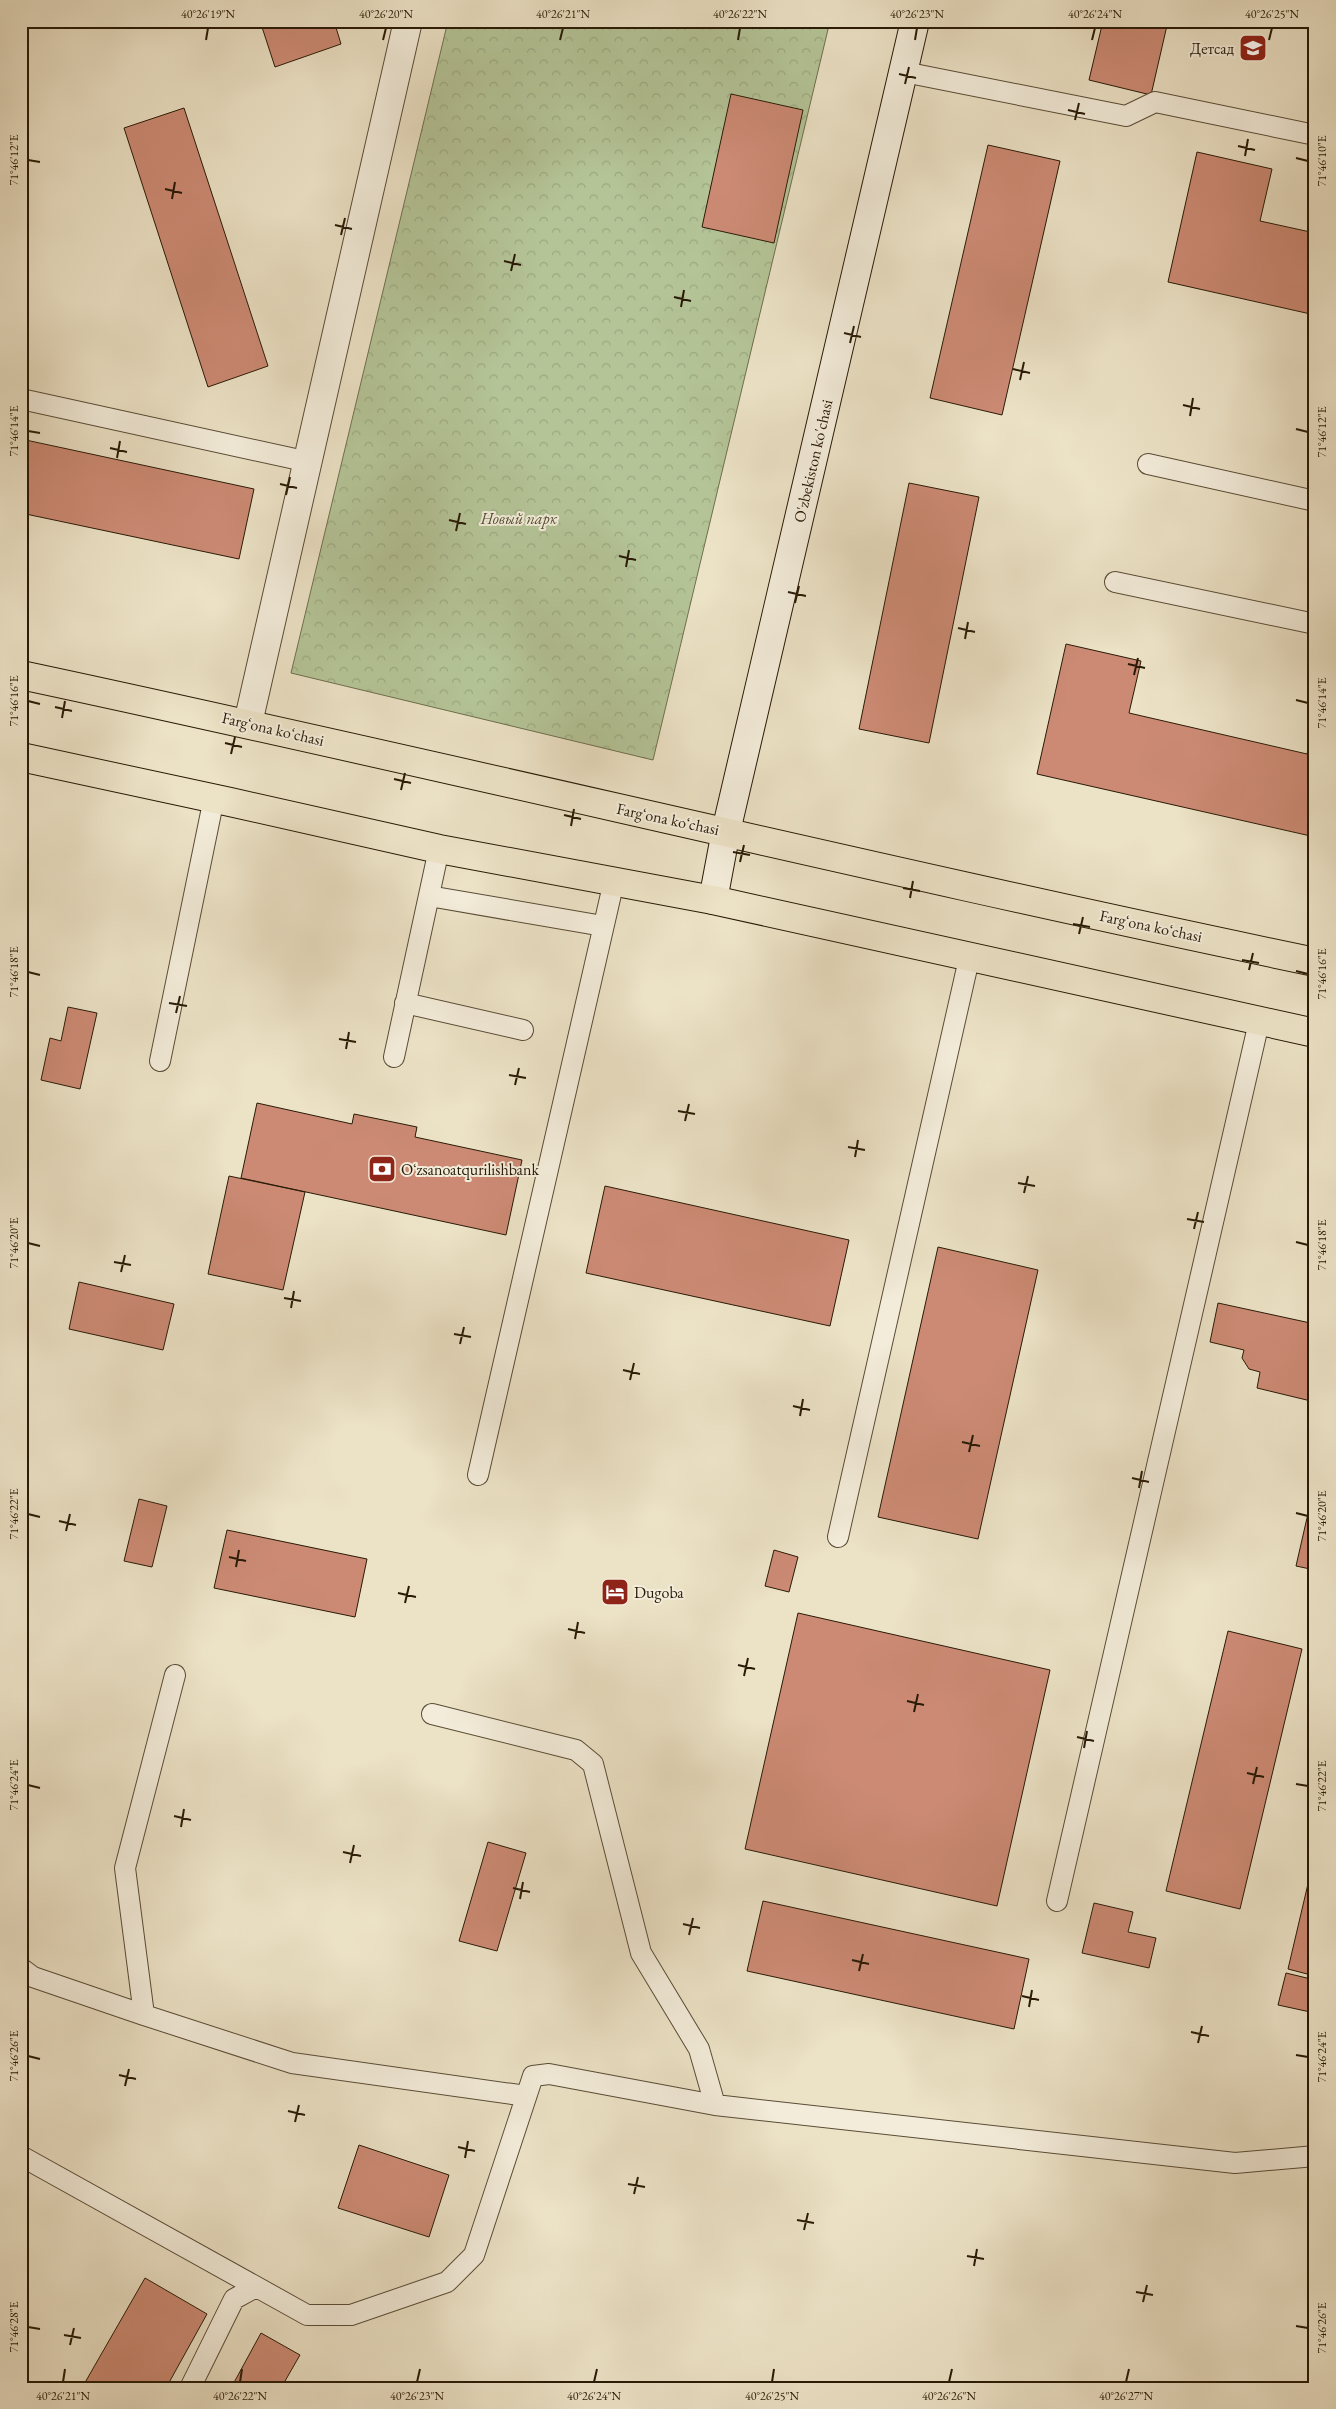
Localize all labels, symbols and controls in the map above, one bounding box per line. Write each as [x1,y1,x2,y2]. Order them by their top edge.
text: 40°26'19"N [181,6,235,22]
text: 40°26'20"N [359,6,413,22]
text: 40°26'21"N [536,6,590,22]
text: 40°26'22"N [713,6,767,22]
text: 40°26'23"N [890,6,944,22]
text: 40°26'24"N [1068,6,1122,22]
text: 40°26'25"N [1245,6,1299,22]
school or university icon: Детсад [1238,33,1268,63]
place label: Детсад [1190,38,1235,59]
text: 71°46'12"E [6,134,22,186]
text: 71°46'10"E [1314,135,1330,187]
street label: O'zbekiston ko'chasi [789,397,837,525]
text: 71°46'14"E [6,405,22,457]
text: 71°46'12"E [1314,406,1330,458]
park label: Новый парк [480,508,558,529]
text: 71°46'16"E [6,675,22,727]
text: 71°46'14"E [1314,677,1330,729]
street label: Fargʻona koʻchasi [220,707,326,751]
street label: Fargʻona koʻchasi [615,798,721,840]
street label: Fargʻona koʻchasi [1098,905,1204,947]
text: 71°46'18"E [6,946,22,998]
text: 71°46'16"E [1314,948,1330,1000]
bank icon: Oʻzsanoatqurilishbank [367,1154,397,1184]
place label: Oʻzsanoatqurilishbank [401,1159,539,1180]
text: 71°46'20"E [6,1217,22,1269]
text: 71°46'18"E [1314,1219,1330,1271]
text: 71°46'22"E [6,1488,22,1540]
text: 71°46'20"E [1314,1490,1330,1542]
hotel icon: Dugoba [600,1577,630,1607]
place label: Dugoba [634,1582,684,1603]
text: 71°46'24"E [6,1759,22,1811]
text: 71°46'22"E [1314,1760,1330,1812]
text: 71°46'26"E [6,2030,22,2082]
text: 71°46'24"E [1314,2031,1330,2083]
text: 71°46'28"E [6,2301,22,2353]
text: 71°46'26"E [1314,2302,1330,2354]
text: 40°26'21"N [36,2388,90,2404]
text: 40°26'22"N [213,2388,267,2404]
text: 40°26'23"N [390,2388,444,2404]
text: 40°26'24"N [567,2388,621,2404]
text: 40°26'25"N [745,2388,799,2404]
text: 40°26'26"N [922,2388,976,2404]
text: 40°26'27"N [1099,2388,1153,2404]

